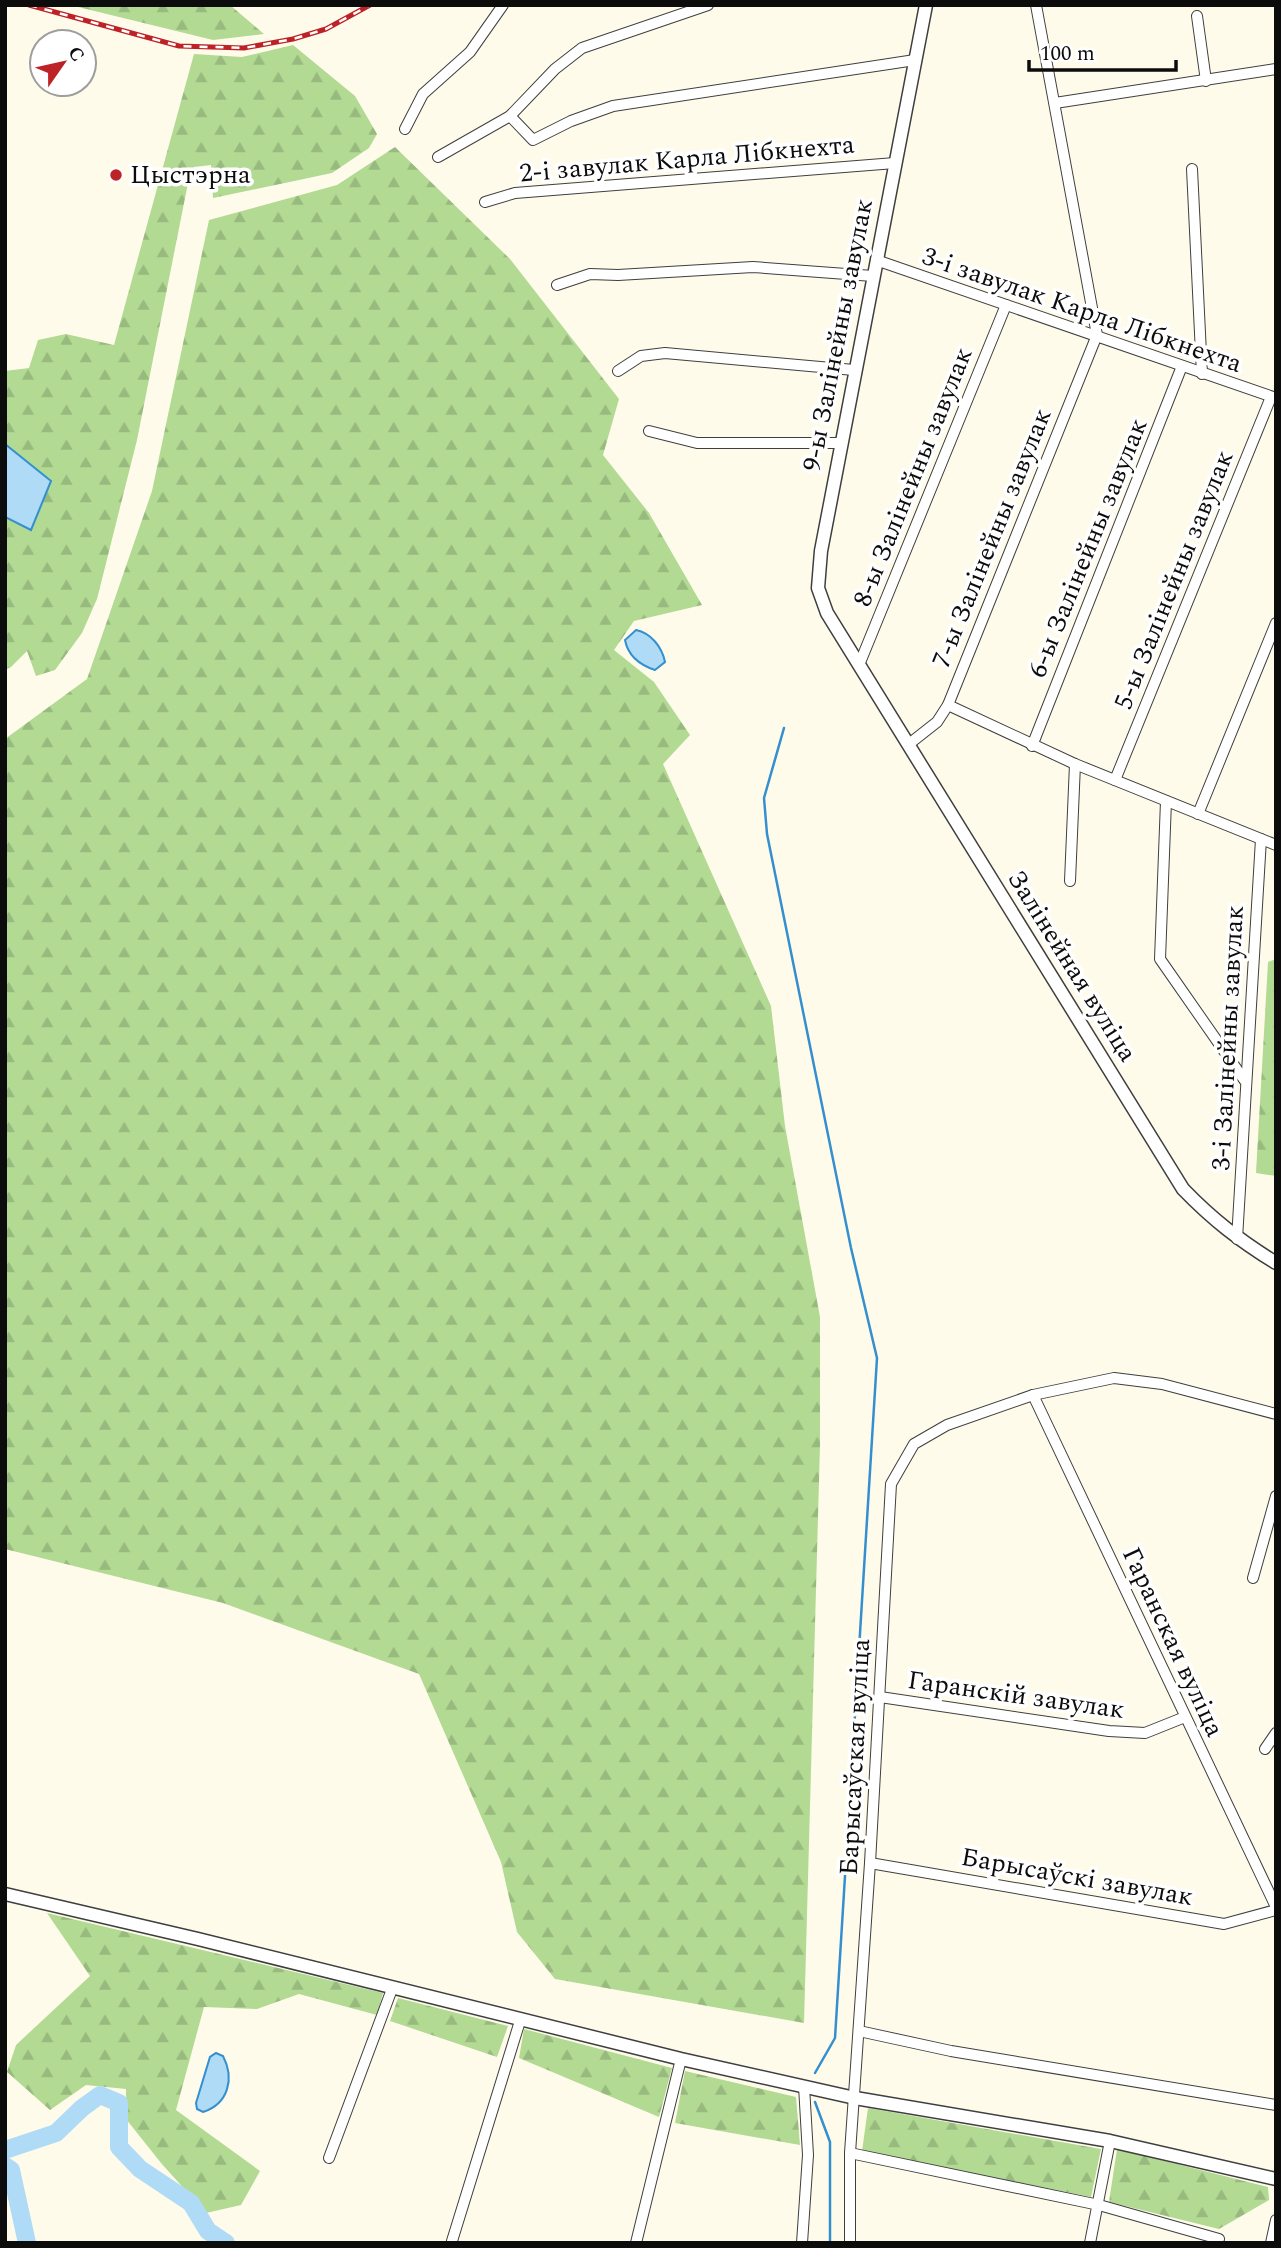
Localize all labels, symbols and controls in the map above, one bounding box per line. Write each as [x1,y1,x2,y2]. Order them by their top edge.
north arrow [28,28,98,98]
scale bar [1029,28,1176,72]
text: 100 m [1040,38,1095,70]
text: С [60,41,92,68]
street label: 2-і завулак Карла Лібкнехта [518,124,856,194]
place label: Цыстэрна [130,155,251,195]
marker: Цыстэрна [108,167,124,183]
street label: 9-ы Залінейны завулак [792,195,884,475]
street label: 3-і завулак Карла Лібкнехта [917,236,1248,384]
street label: 8-ы Залінейны завулак [843,341,983,613]
street label: 7-ы Залінейны завулак [922,402,1062,674]
street label: 6-ы Залінейны завулак [1018,412,1158,684]
street label: 5-ы Залінейны завулак [1104,444,1244,716]
street label: Залінейная вуліца [997,862,1147,1070]
street label: 3-і Залінейны завулак [1201,904,1255,1172]
street label: Гаранская вуліца [1111,1541,1235,1744]
street label: Барысаўская вуліца [829,1637,881,1877]
street label: Гаранскій завулак [905,1660,1127,1730]
street label: Барысаўскі завулак [958,1837,1196,1917]

